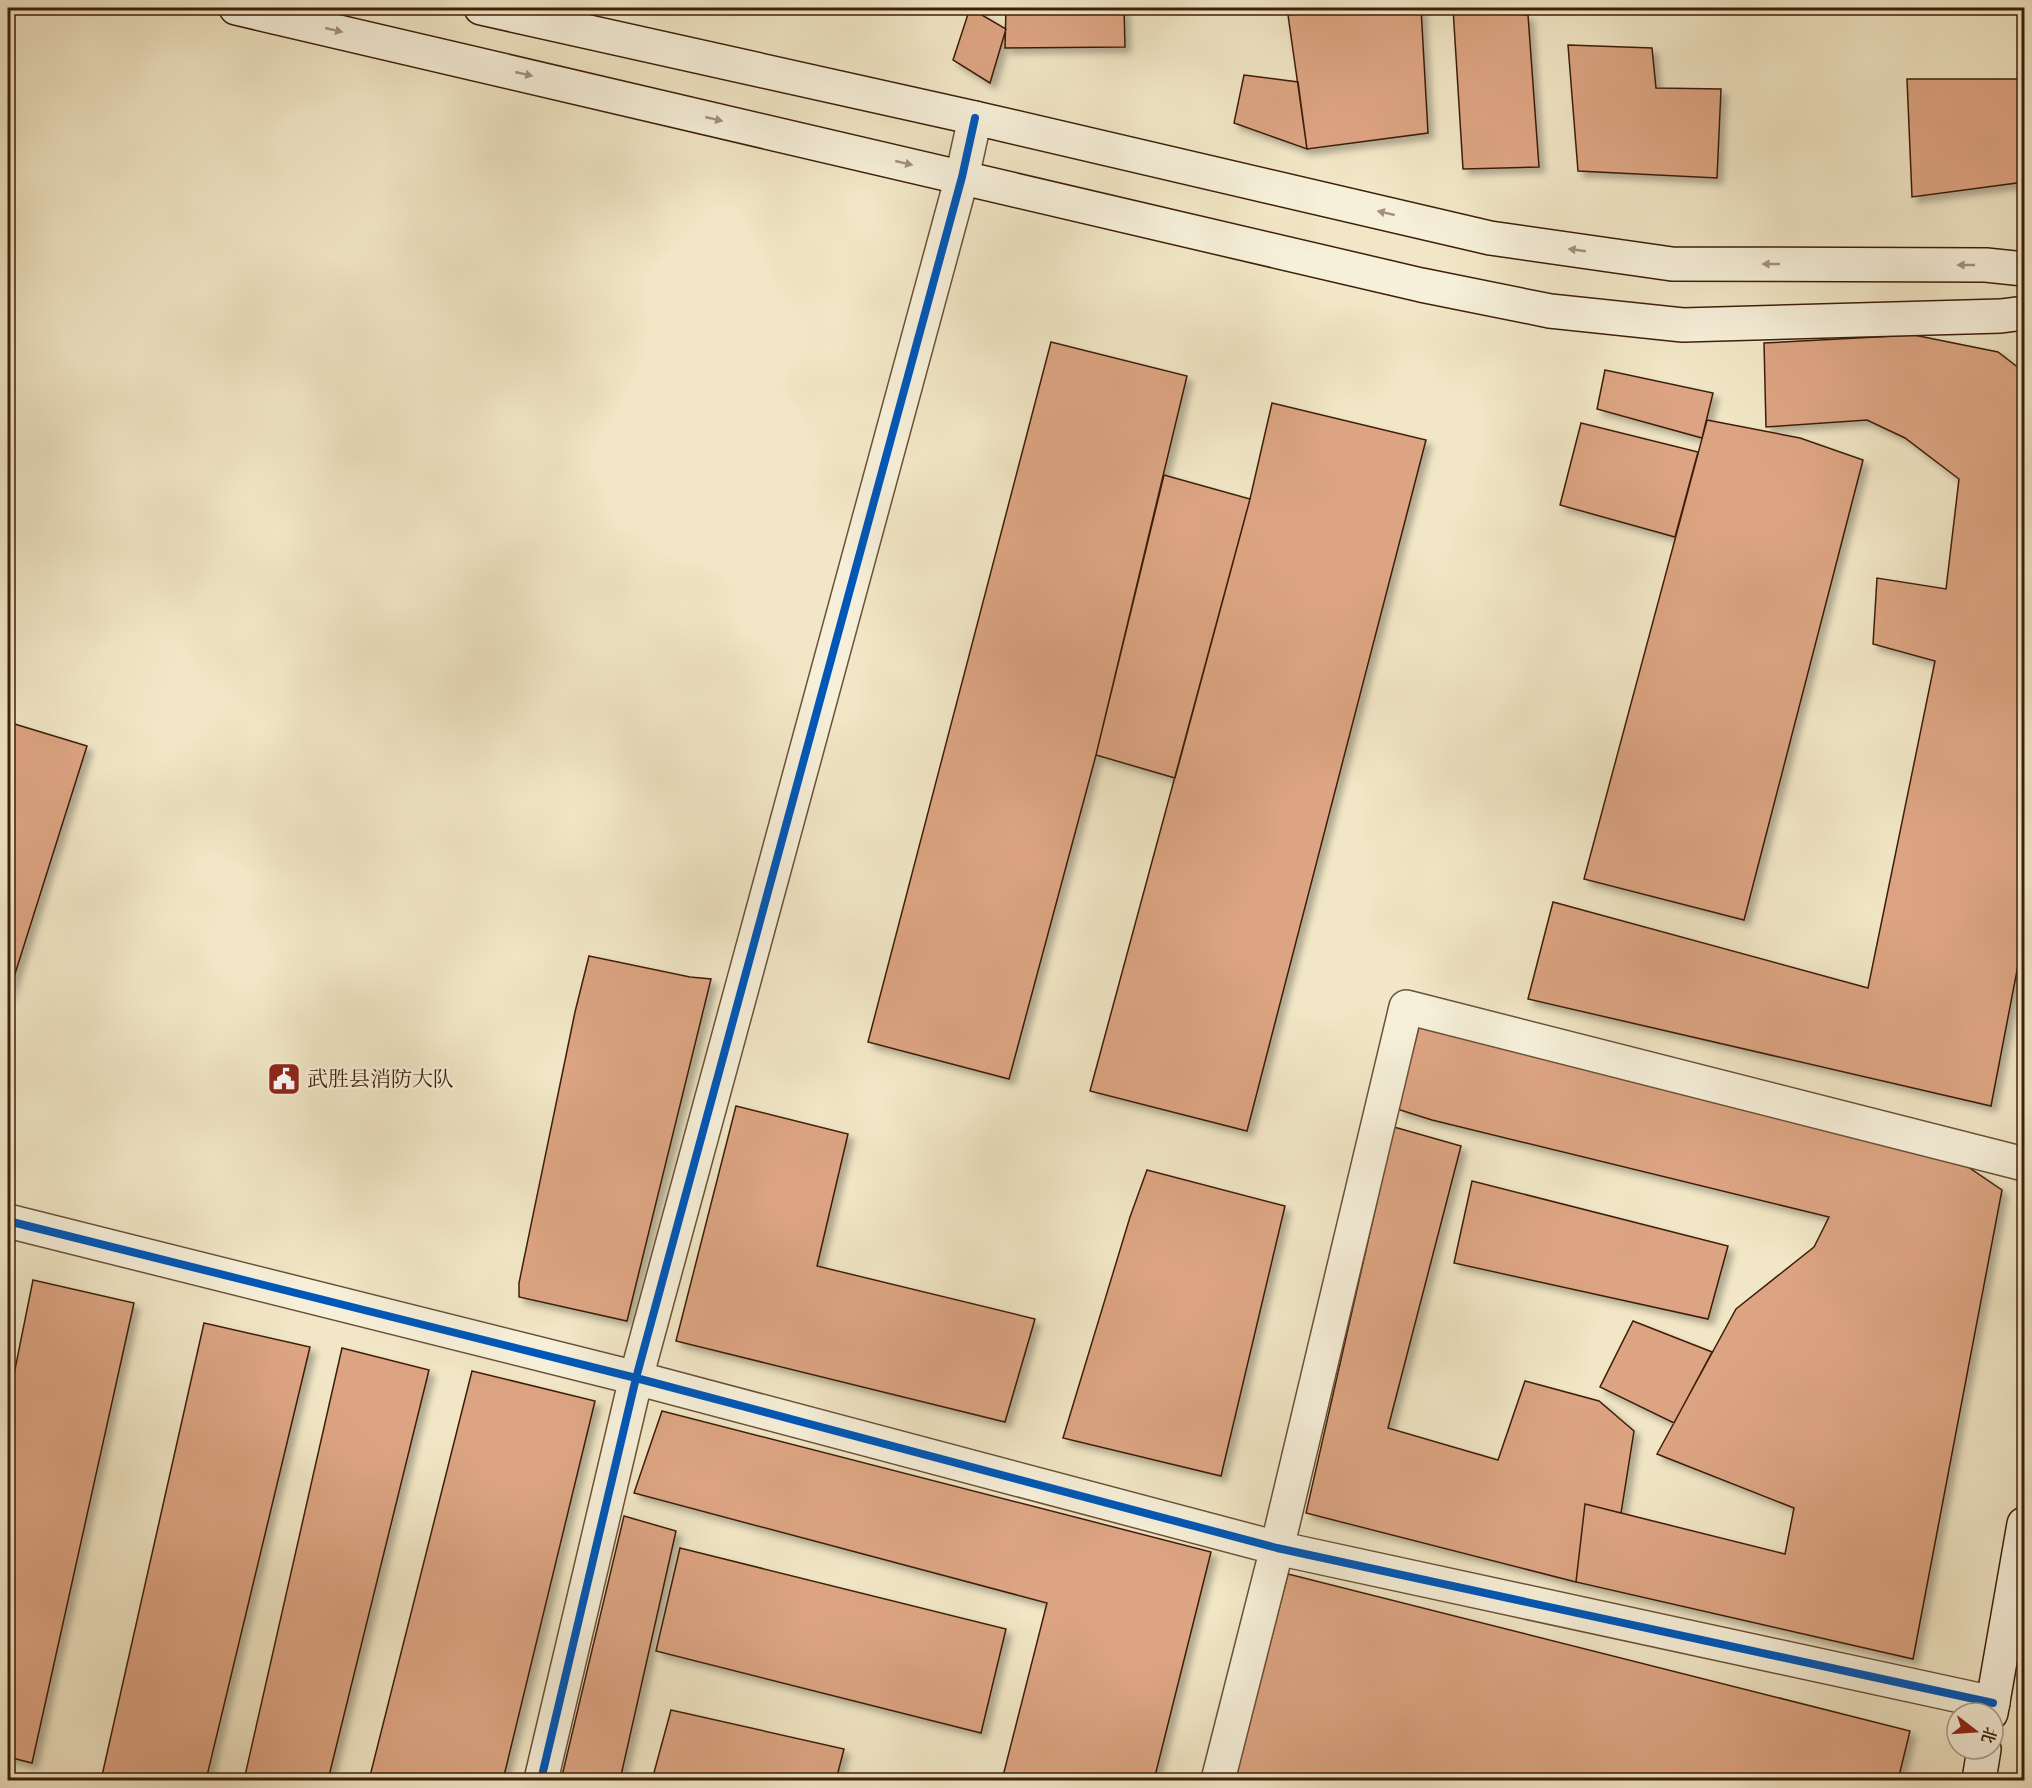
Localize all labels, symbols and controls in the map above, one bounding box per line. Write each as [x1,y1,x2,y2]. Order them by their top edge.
one-way arrow [325,26,343,36]
one-way arrow [515,70,533,80]
one-way arrow [705,114,723,124]
one-way arrow [894,158,913,168]
one-way arrow [1377,208,1395,218]
one-way arrow [1568,246,1587,255]
one-way arrow [1762,259,1781,269]
one-way arrow [1957,260,1976,270]
public building icon: 武胜县消防大队 [266,1061,302,1097]
place label: 武胜县消防大队 [307,1065,454,1094]
north arrow [1945,1701,2005,1761]
text: 北 [1976,1724,2001,1746]

